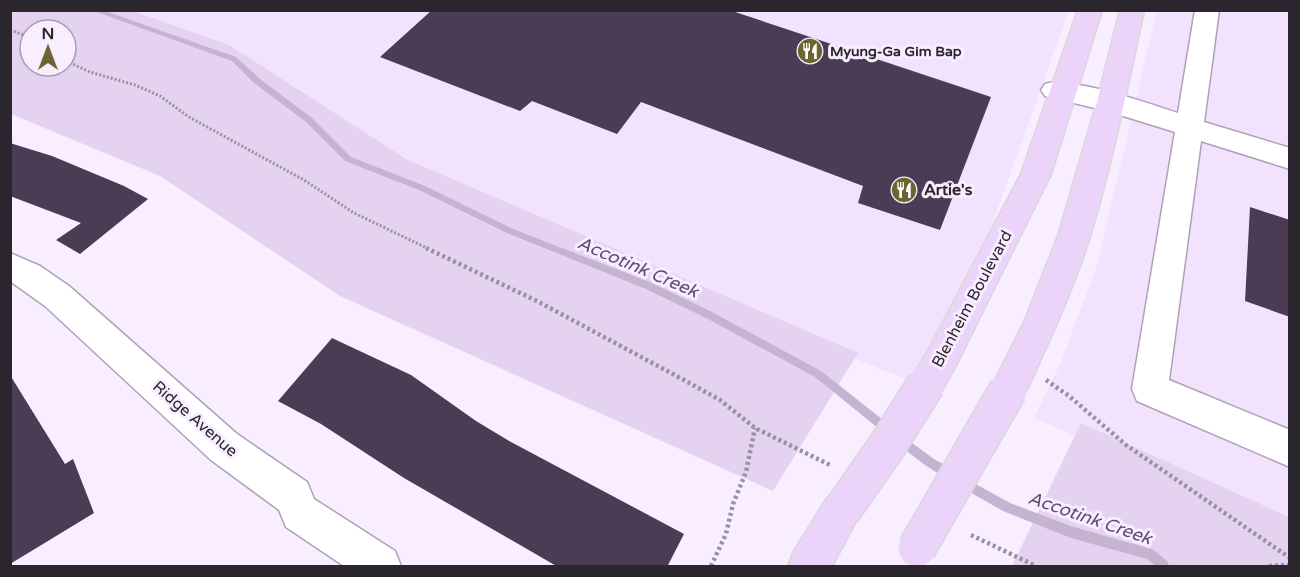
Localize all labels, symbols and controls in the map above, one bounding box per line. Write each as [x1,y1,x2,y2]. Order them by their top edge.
north arrow [18,18,78,78]
text: N [42,24,54,44]
restaurant icon: Myung-Ga Gim Bap [795,36,825,66]
place label: Myung-Ga Gim Bap [830,43,962,60]
restaurant icon: Artie's [889,175,919,205]
place label: Artie's [924,180,973,200]
street label: Blenheim Boulevard [927,227,1017,371]
water label: Accotink Creek [574,232,703,303]
street label: Ridge Avenue [148,377,242,461]
water label: Accotink Creek [1025,487,1156,550]

